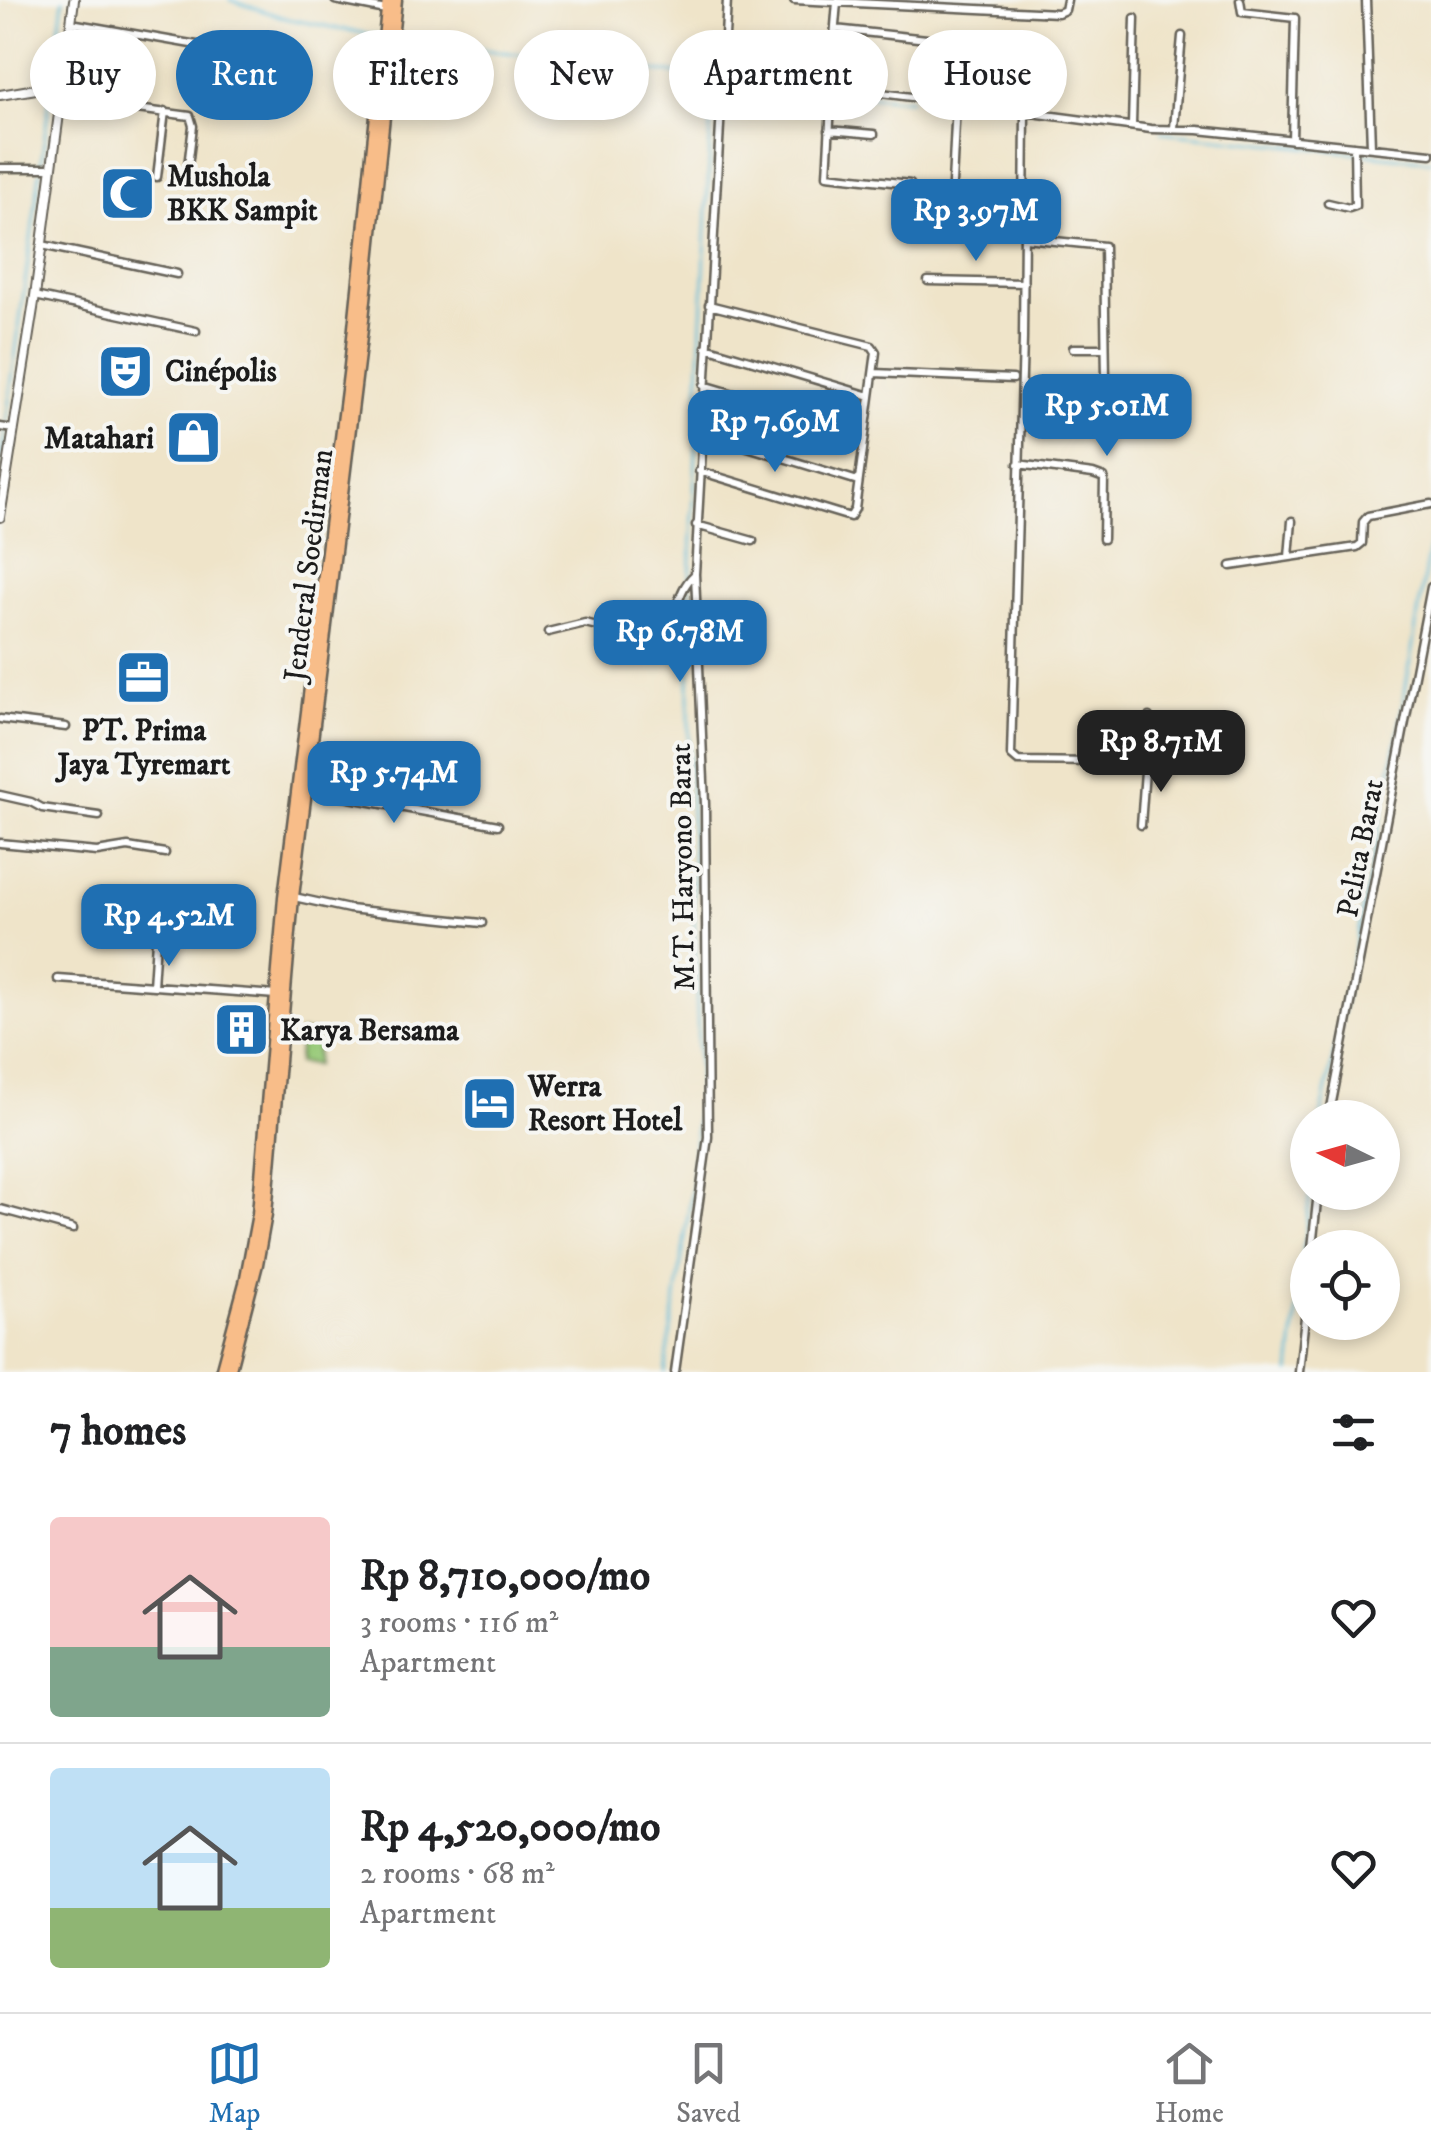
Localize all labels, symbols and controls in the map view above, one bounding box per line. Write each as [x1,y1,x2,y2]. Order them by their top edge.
chip: Buy [30,30,156,120]
chip: Rent [176,30,313,120]
chip: Filters [333,30,494,120]
chip: New [514,30,649,120]
chip: Apartment [669,30,888,120]
chip: House [908,30,1067,120]
place label: Mushola BKK Sampit [167,159,318,230]
mosque icon: Mushola BKK Sampit [98,163,158,223]
pin: Rp 3.97M [873,179,1079,264]
text: Rp 3.97M [913,191,1039,231]
theatre icon: Cinépolis [96,341,156,401]
place label: Cinépolis [165,354,277,391]
pin: Rp 5.01M [1004,374,1210,459]
text: Rp 5.01M [1045,386,1169,426]
pin: Rp 7.69M [672,390,878,475]
text: Rp 7.69M [710,402,840,442]
shop icon: Matahari [163,408,223,468]
place label: Matahari [44,421,154,458]
street label: Jenderal Soedirman [277,447,342,686]
pin: Rp 6.78M [577,600,783,685]
text: Rp 6.78M [616,612,744,652]
office icon: PT. Prima Jaya Tyremart [114,648,174,708]
pin: Rp 8.71M [1058,710,1264,795]
place label: PT. Prima Jaya Tyremart [55,713,231,784]
text: Rp 8.71M [1099,722,1223,762]
pin: Rp 5.74M [291,741,497,826]
street label: M.T. Haryono Barat [663,743,704,991]
text: Rp 5.74M [330,753,458,793]
street label: Pelita Barat [1330,776,1393,921]
pin: Rp 4.52M [66,884,272,969]
text: Rp 4.52M [103,896,235,936]
building icon: Karya Bersama [211,1000,271,1060]
place label: Karya Bersama [280,1013,460,1050]
place label: Werra Resort Hotel [527,1069,683,1140]
hotel icon: Werra Resort Hotel [459,1073,519,1133]
north arrow [1290,1100,1400,1210]
map controls [1290,1100,1400,1340]
button: locate [1290,1230,1400,1340]
icon: filters [1326,1405,1381,1460]
text: 7 homes [50,1406,186,1458]
text: Rp 8,710,000/mo [360,1551,650,1603]
icon: home [130,1557,250,1677]
icon: heart [1326,1590,1381,1645]
text: 3 rooms · 116 m² [360,1603,558,1643]
text: Apartment [360,1643,496,1683]
text: Rp 4,520,000/mo [360,1802,660,1854]
icon: home [130,1808,250,1928]
icon: heart [1326,1841,1381,1896]
text: 2 rooms · 68 m² [360,1854,555,1894]
text: Apartment [360,1894,496,1934]
tab: Map [207,2036,262,2131]
tab: Saved [676,2036,741,2131]
tab: Home [1155,2036,1224,2131]

